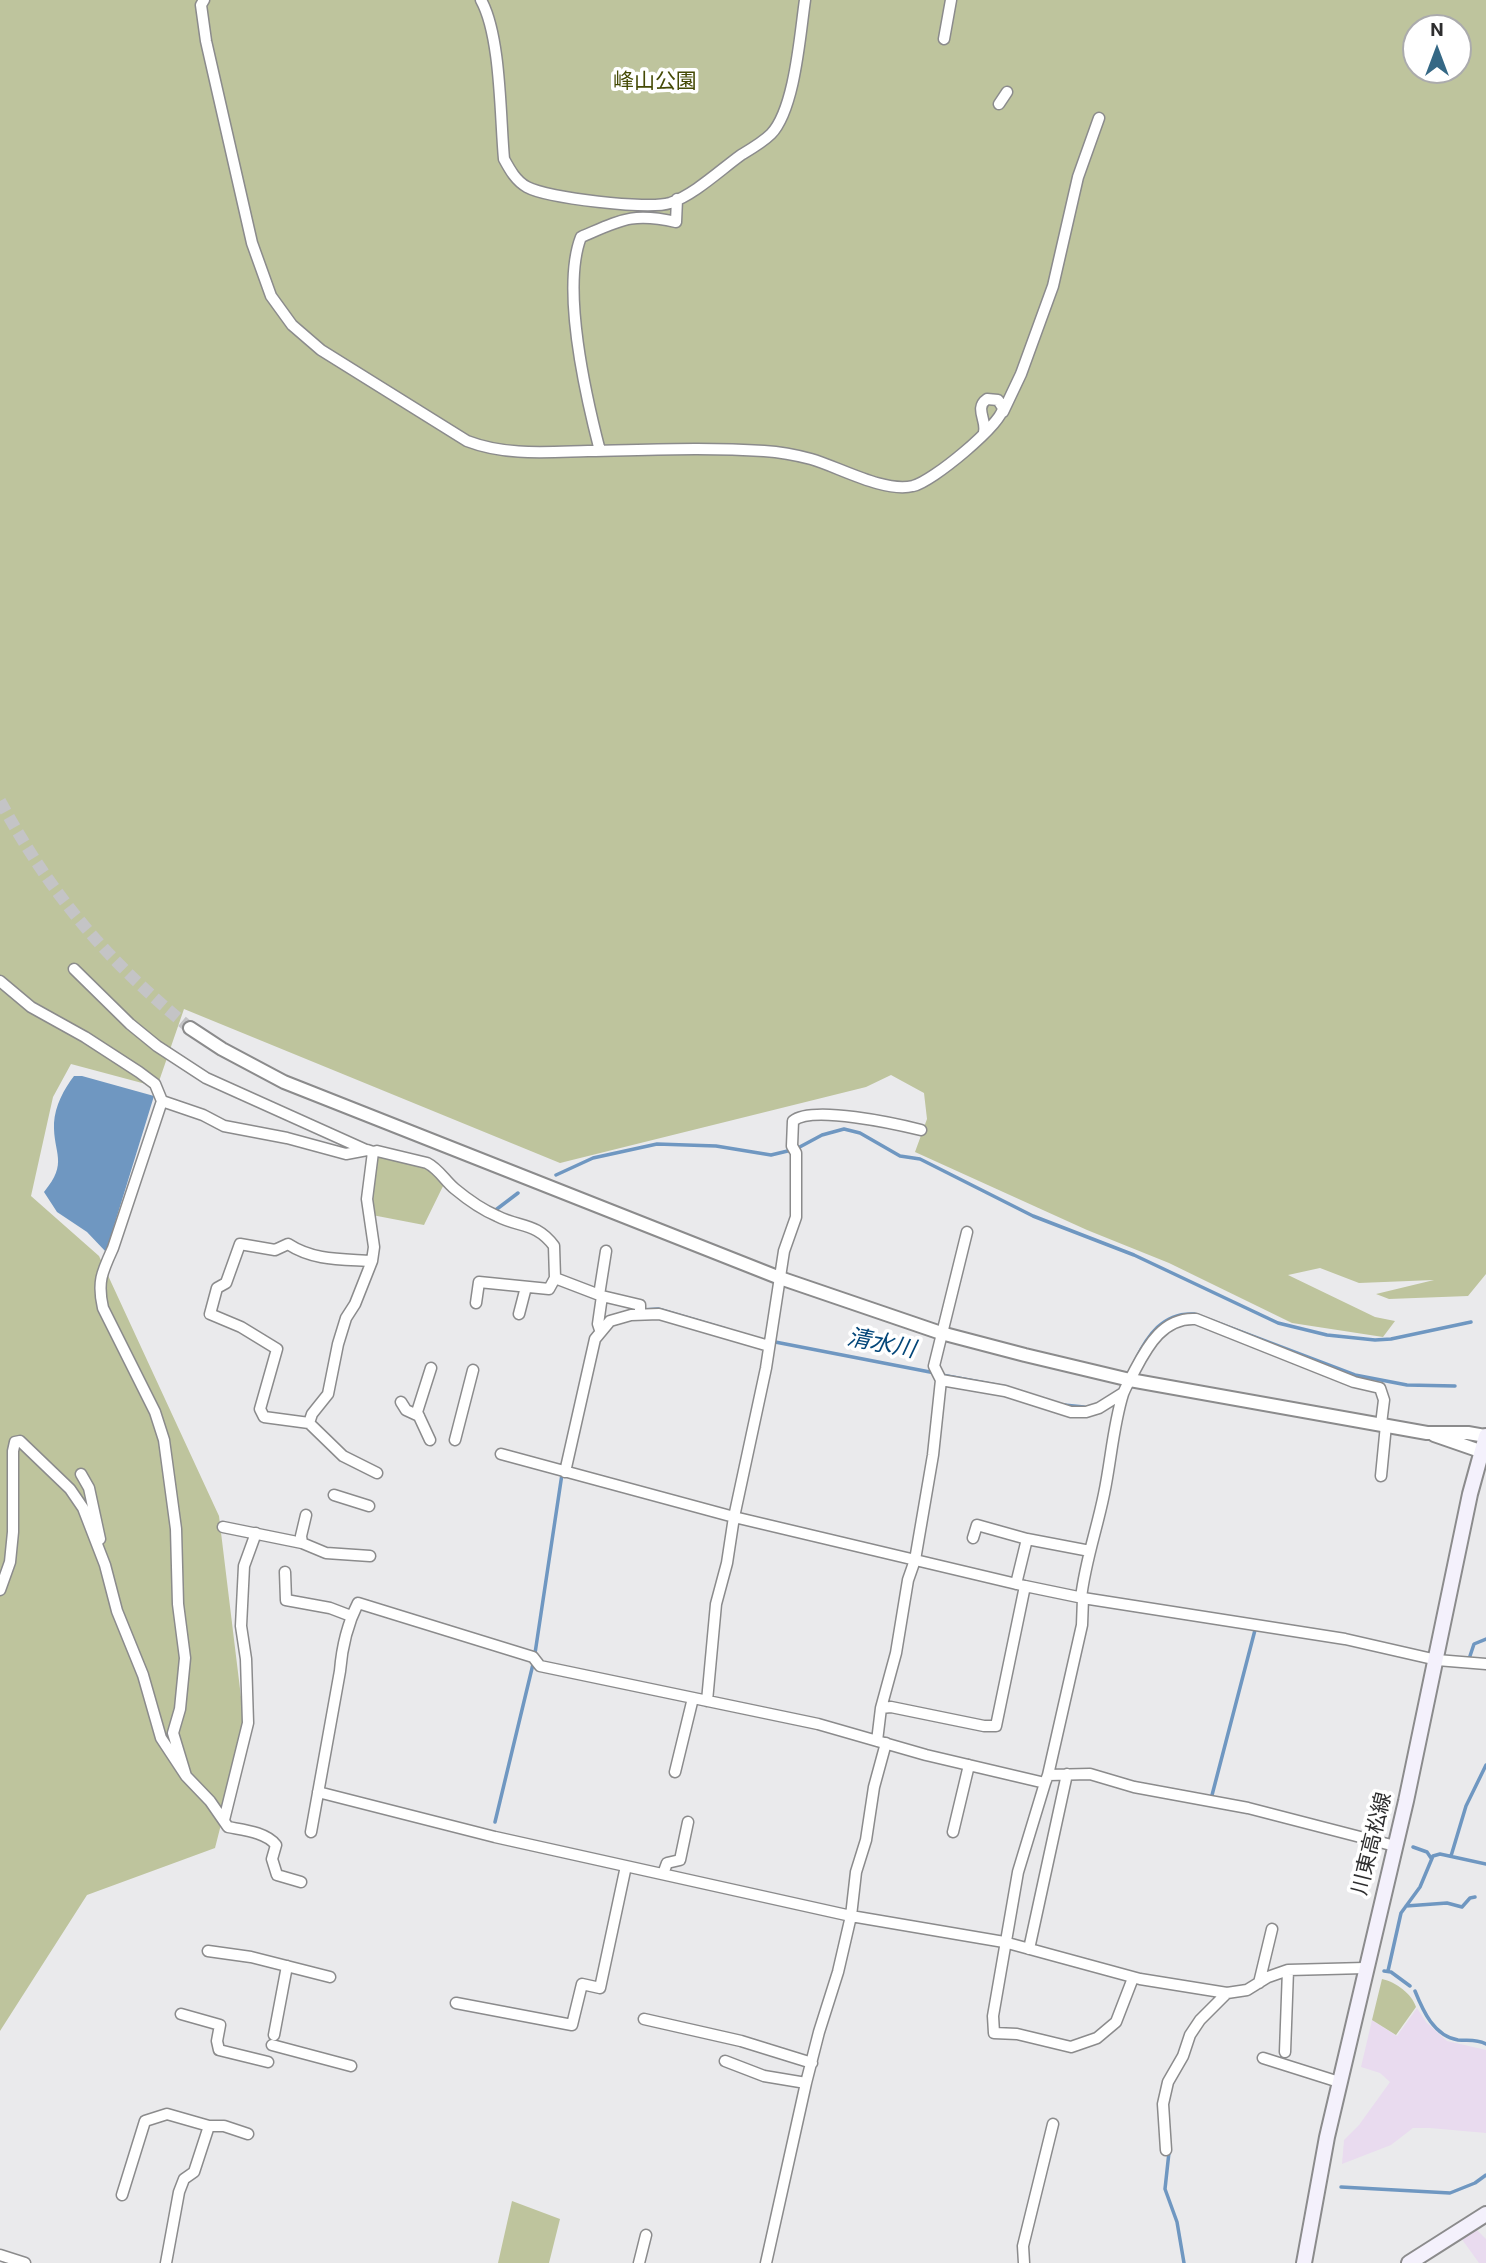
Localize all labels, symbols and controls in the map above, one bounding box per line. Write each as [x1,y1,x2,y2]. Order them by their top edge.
north arrow [1402,14,1472,84]
text: N [1430,18,1444,41]
park label: 峰山公園 [613,70,697,96]
water label: 清水川 [845,1325,917,1365]
street label: 川東高松線 [1348,1790,1398,1898]

